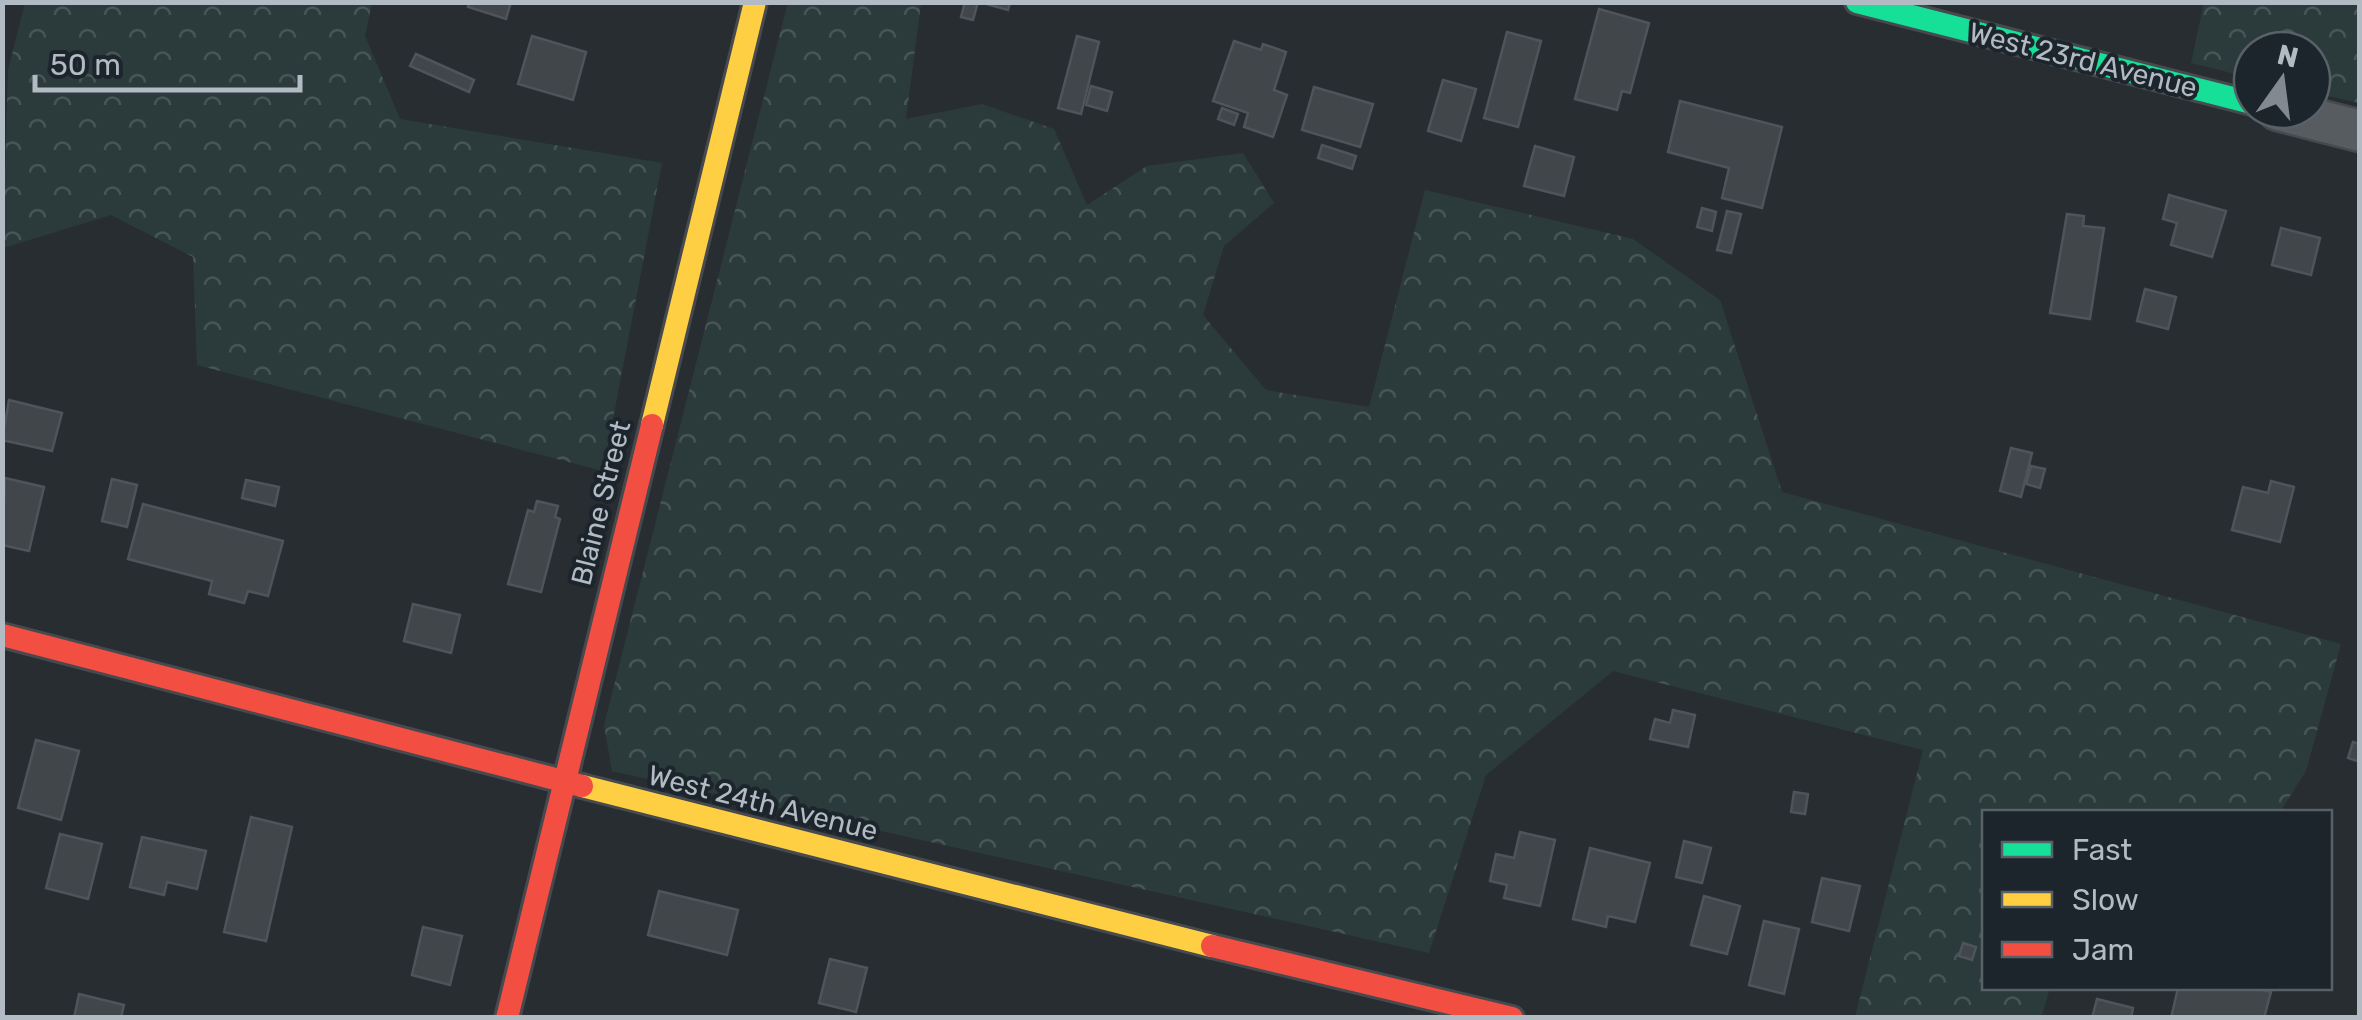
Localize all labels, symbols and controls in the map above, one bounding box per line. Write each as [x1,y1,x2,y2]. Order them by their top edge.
street label: West 23rd Avenue [1965,16,2201,104]
scale bar [35,30,300,92]
north arrow [2232,30,2332,130]
text: N [2274,38,2302,75]
text: 50 m [50,47,121,83]
street label: Blaine Street [565,417,637,589]
street label: West 24th Avenue [645,759,881,847]
legend [1982,810,2332,990]
text: Fast [2072,832,2132,868]
text: Slow [2072,882,2139,918]
text: Jam [2072,932,2134,968]

